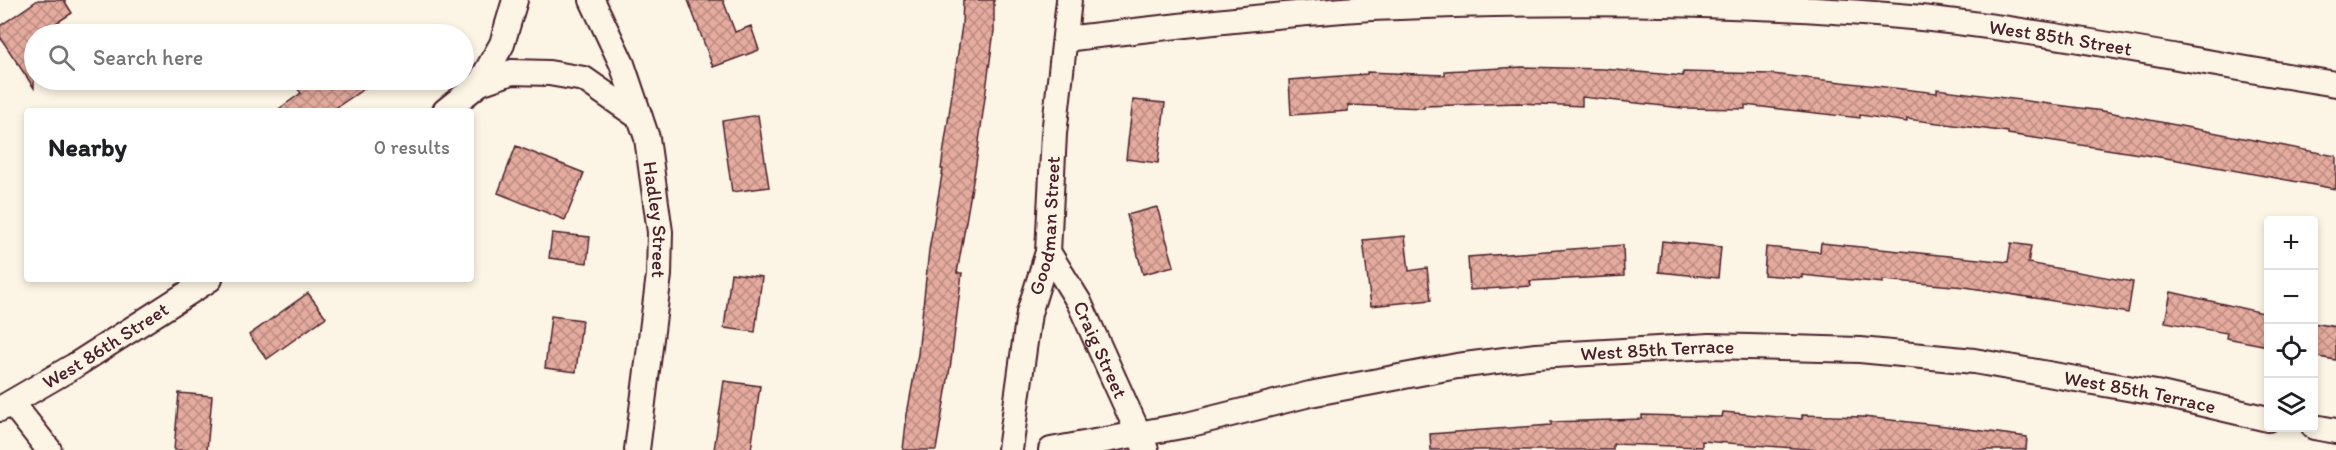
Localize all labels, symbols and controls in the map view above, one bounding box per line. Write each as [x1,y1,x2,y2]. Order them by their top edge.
street label: West 85th Street [1988,14,2134,61]
search box [24,24,474,90]
icon: search [45,41,78,74]
text: Search here [93,44,203,71]
text: Nearby [48,131,127,163]
text: 0 results [374,135,450,159]
street label: Goodman Street [1023,155,1065,298]
street label: Hadley Street [638,160,672,278]
map controls [2264,216,2318,432]
button: + [2264,216,2318,270]
button: − [2264,270,2318,324]
street label: West 86th Street [38,297,173,394]
street label: Craig Street [1068,297,1133,402]
button: locate [2264,324,2318,378]
street label: West 85th Terrace [1580,334,1735,365]
street label: West 85th Terrace [2062,365,2218,419]
button: layers [2264,378,2318,432]

